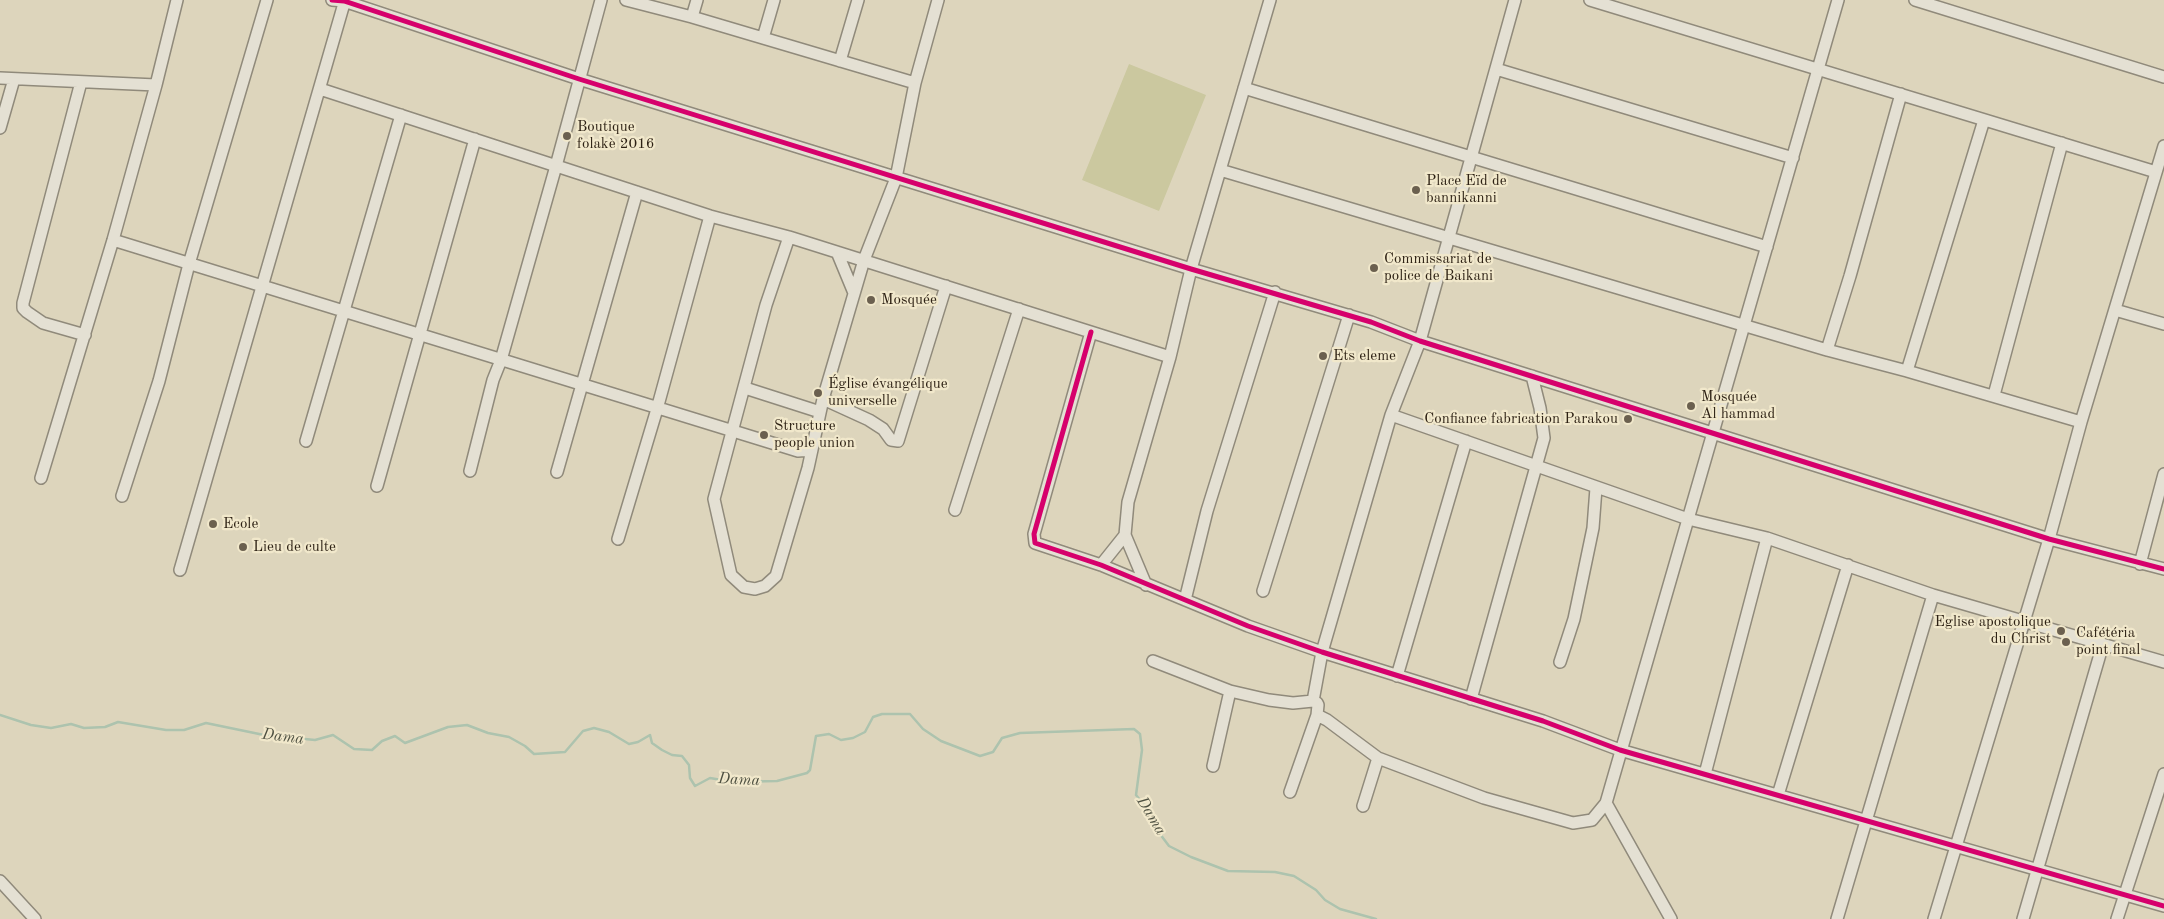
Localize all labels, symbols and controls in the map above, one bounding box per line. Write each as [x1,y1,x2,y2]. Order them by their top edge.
place label: Boutique folakè 2016 [577,118,655,153]
marker: Boutique folakè 2016 [561,130,573,142]
place label: Place Eïd de bannikanni [1426,172,1507,207]
marker: Place Eïd de bannikanni [1410,184,1422,196]
place label: Commissariat de police de Baikani [1384,250,1493,285]
marker: Commissariat de police de Baikani [1368,262,1380,274]
place label: Mosquée [881,291,937,309]
marker: Mosquée [865,294,877,306]
place label: Ets eleme [1333,347,1396,365]
marker: Ets eleme [1317,350,1329,362]
place label: Église évangélique universelle [828,375,948,410]
marker: Église évangélique universelle [812,387,824,399]
place label: Mosquée Al hammad [1701,388,1775,423]
marker: Mosquée Al hammad [1685,400,1697,412]
place label: Confiance fabrication Parakou [1424,410,1618,428]
marker: Confiance fabrication Parakou [1622,413,1634,425]
place label: Structure people union [774,417,855,452]
marker: Structure people union [758,429,770,441]
place label: Ecole [223,515,258,533]
marker: Ecole [207,518,219,530]
place label: Lieu de culte [253,538,336,556]
marker: Lieu de culte [237,541,249,553]
place label: Eglise apostolique du Christ [1934,613,2051,648]
place label: Cafétéria point final [2076,624,2140,659]
marker: Eglise apostolique du Christ [2055,625,2067,637]
marker: Cafétéria point final [2060,636,2072,648]
water label: Dama [261,725,305,749]
water label: Dama [718,769,760,791]
water label: Dama [1132,793,1170,839]

